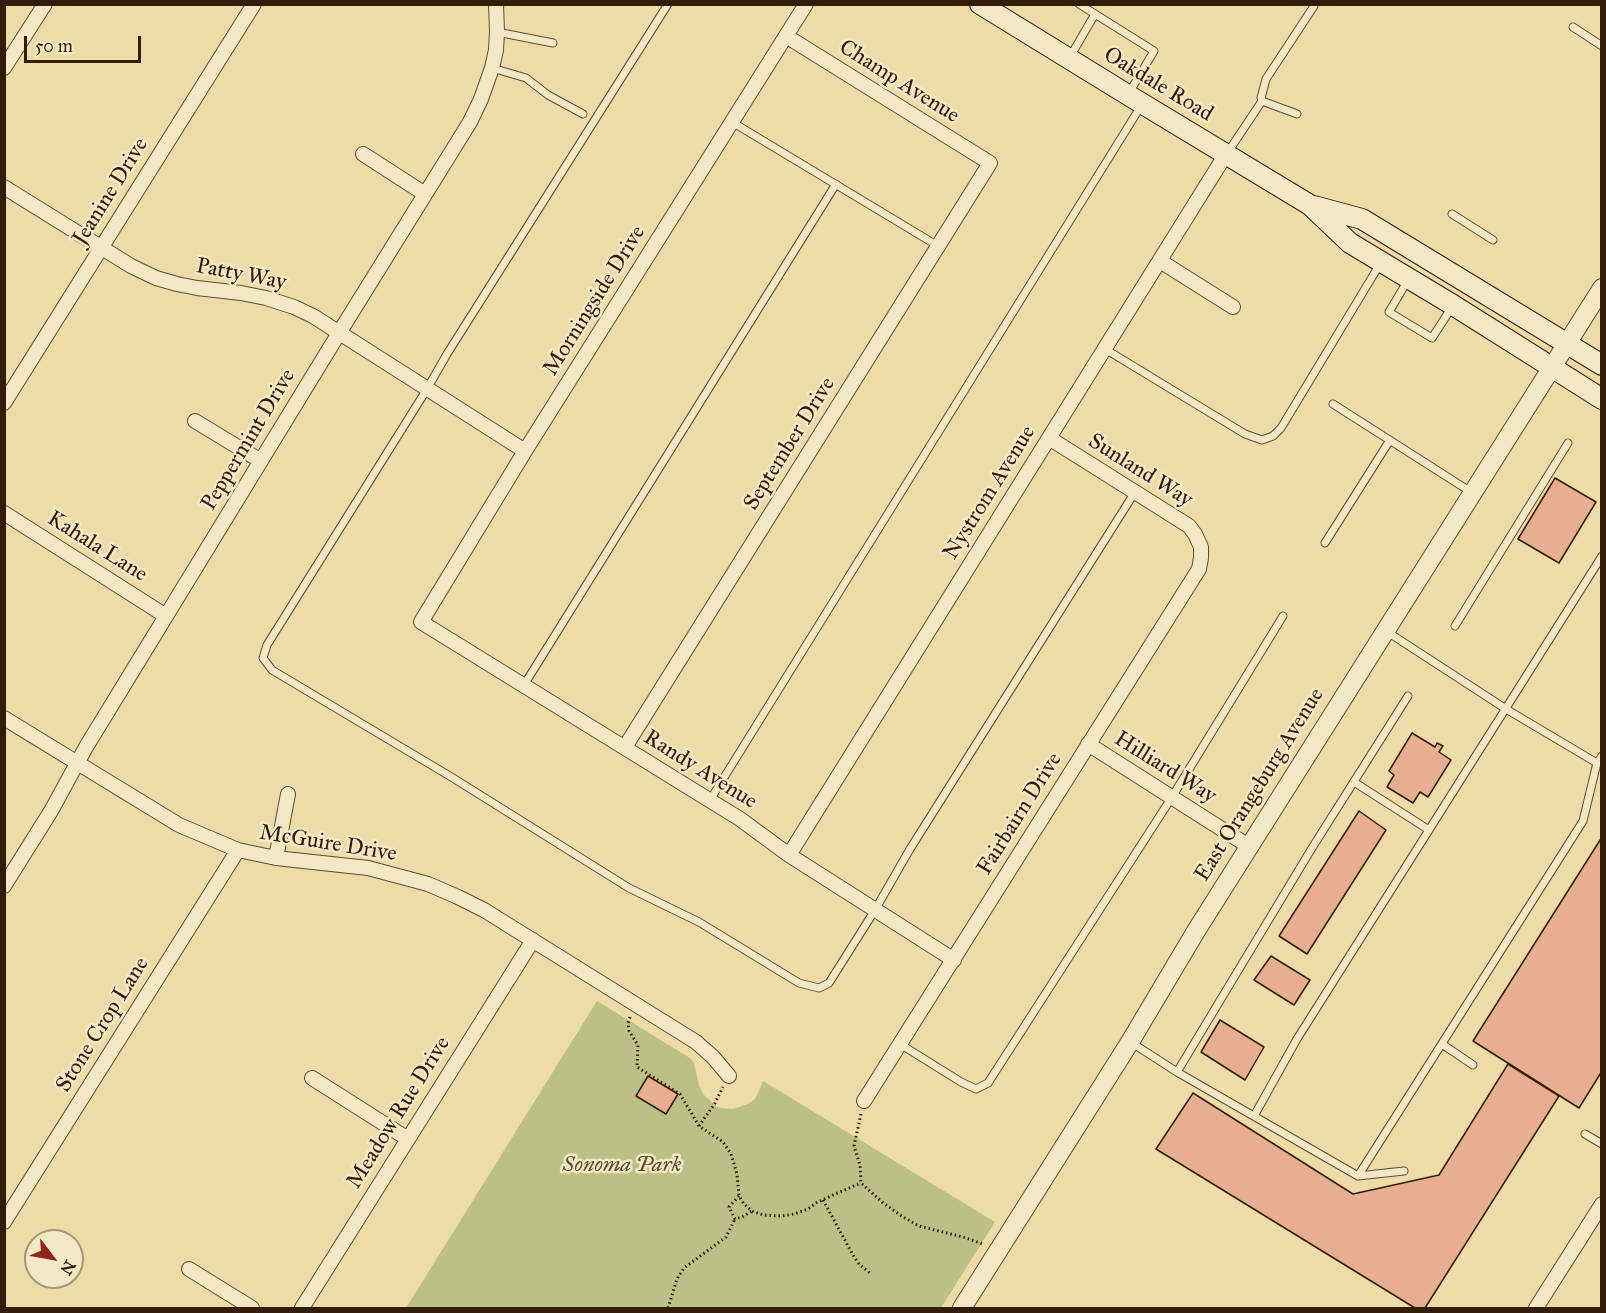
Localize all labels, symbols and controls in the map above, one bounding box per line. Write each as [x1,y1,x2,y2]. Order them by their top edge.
scale bar [27,24,144,62]
text: 50 m [35,35,73,57]
street label: Champ Avenue [834,35,964,129]
street label: Oakdale Road [1098,42,1218,128]
street label: Jeanine Drive [68,133,154,251]
street label: Morningside Drive [538,221,652,381]
street label: Patty Way [194,253,288,297]
street label: Peppermint Drive [196,364,302,516]
street label: September Drive [739,373,841,515]
street label: Nystrom Avenue [938,421,1042,565]
street label: Sunland Way [1083,428,1197,514]
street label: Kahala Lane [42,506,152,588]
street label: East Orangeburg Avenue [1190,684,1330,886]
street label: Randy Avenue [638,725,762,815]
street label: Hilliard Way [1109,726,1221,810]
street label: Fairbairn Drive [972,748,1068,880]
street label: McGuire Drive [258,820,398,868]
street label: Stone Crop Lane [51,953,155,1097]
street label: Meadow Rue Drive [342,1032,456,1194]
park label: Sonoma Park [563,1153,681,1179]
north arrow [24,1229,84,1289]
text: N [56,1257,80,1279]

